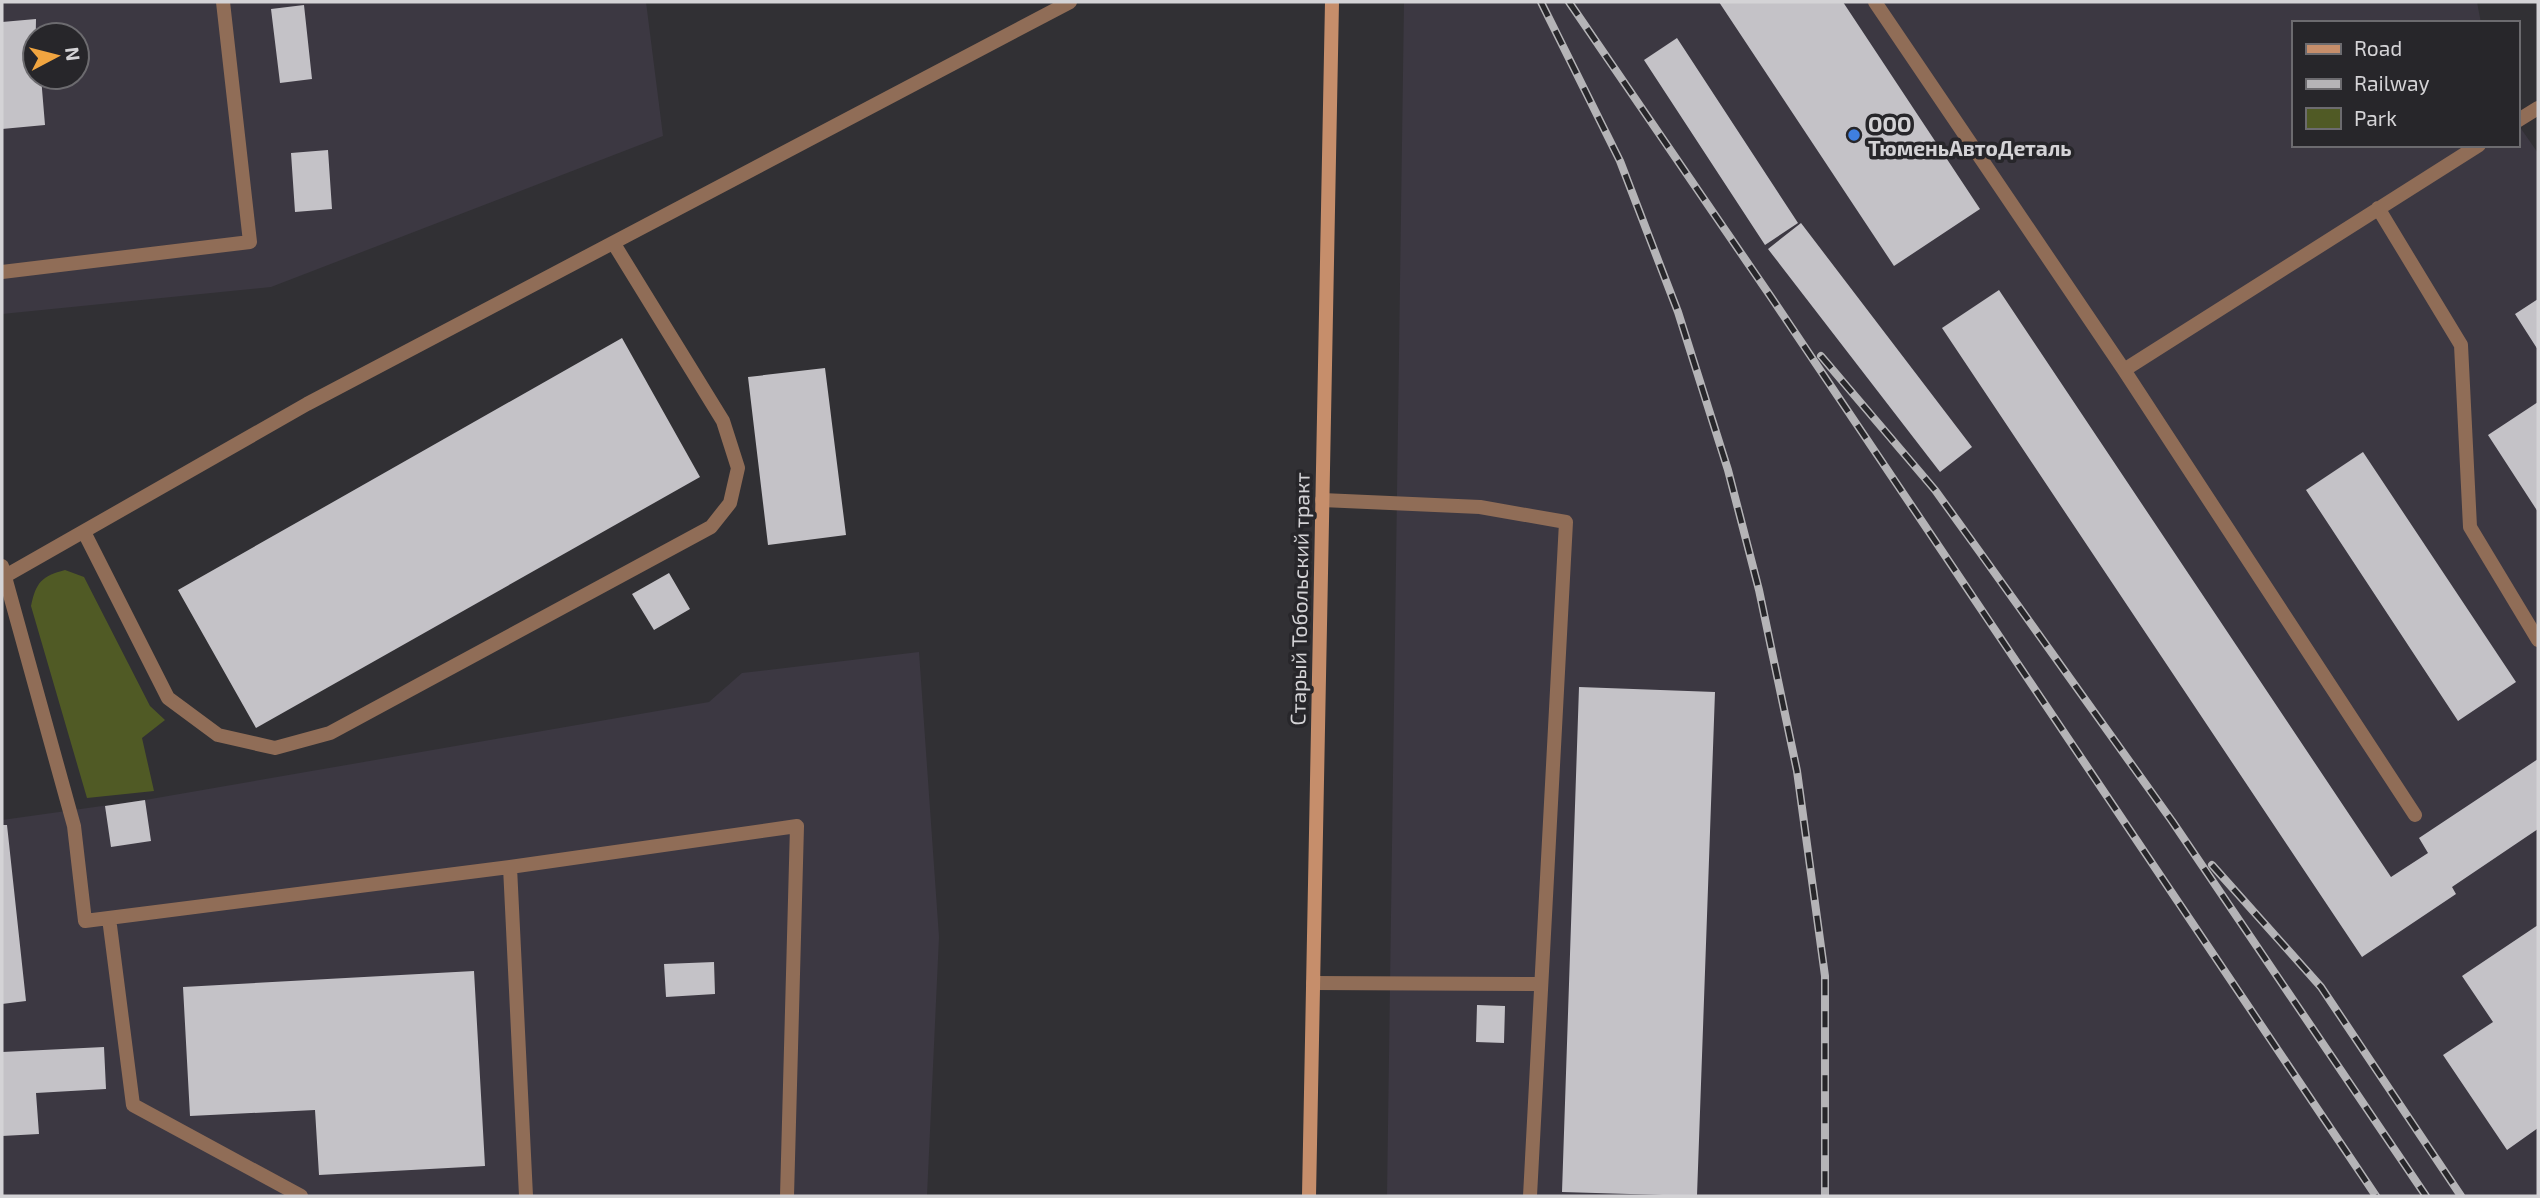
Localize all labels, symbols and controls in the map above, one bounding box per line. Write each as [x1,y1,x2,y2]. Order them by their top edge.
north arrow [21,21,91,91]
legend [2292,21,2519,147]
text: Road [2354,35,2402,60]
text: N [61,46,86,62]
text: Railway [2354,70,2430,95]
text: Park [2354,105,2397,130]
place label: ООО ТюменьАвтоДеталь [1868,111,2072,160]
marker: ООО ТюменьАвтоДеталь [1846,127,1862,143]
street label: Старый Тобольский тракт [1284,472,1314,726]

